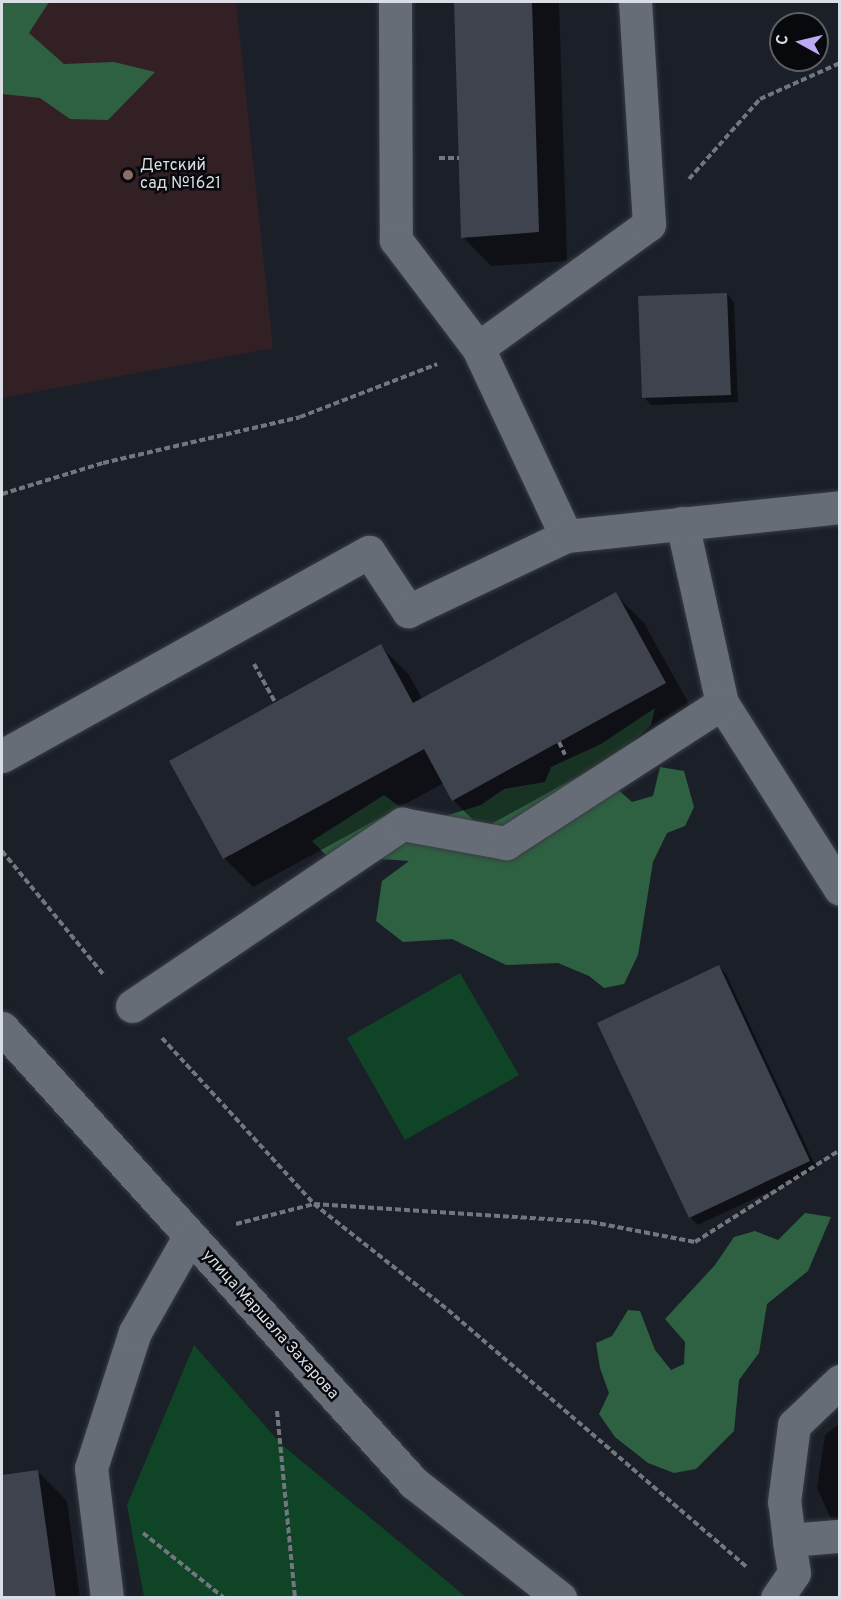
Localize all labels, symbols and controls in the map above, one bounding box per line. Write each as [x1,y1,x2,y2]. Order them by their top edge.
north arrow [769,12,829,72]
text: С [773,33,794,46]
place label: Детский сад №1621 [140,156,221,194]
marker: Детский сад №1621 [121,168,135,182]
street label: улица Маршала Захарова [198,1246,342,1404]

